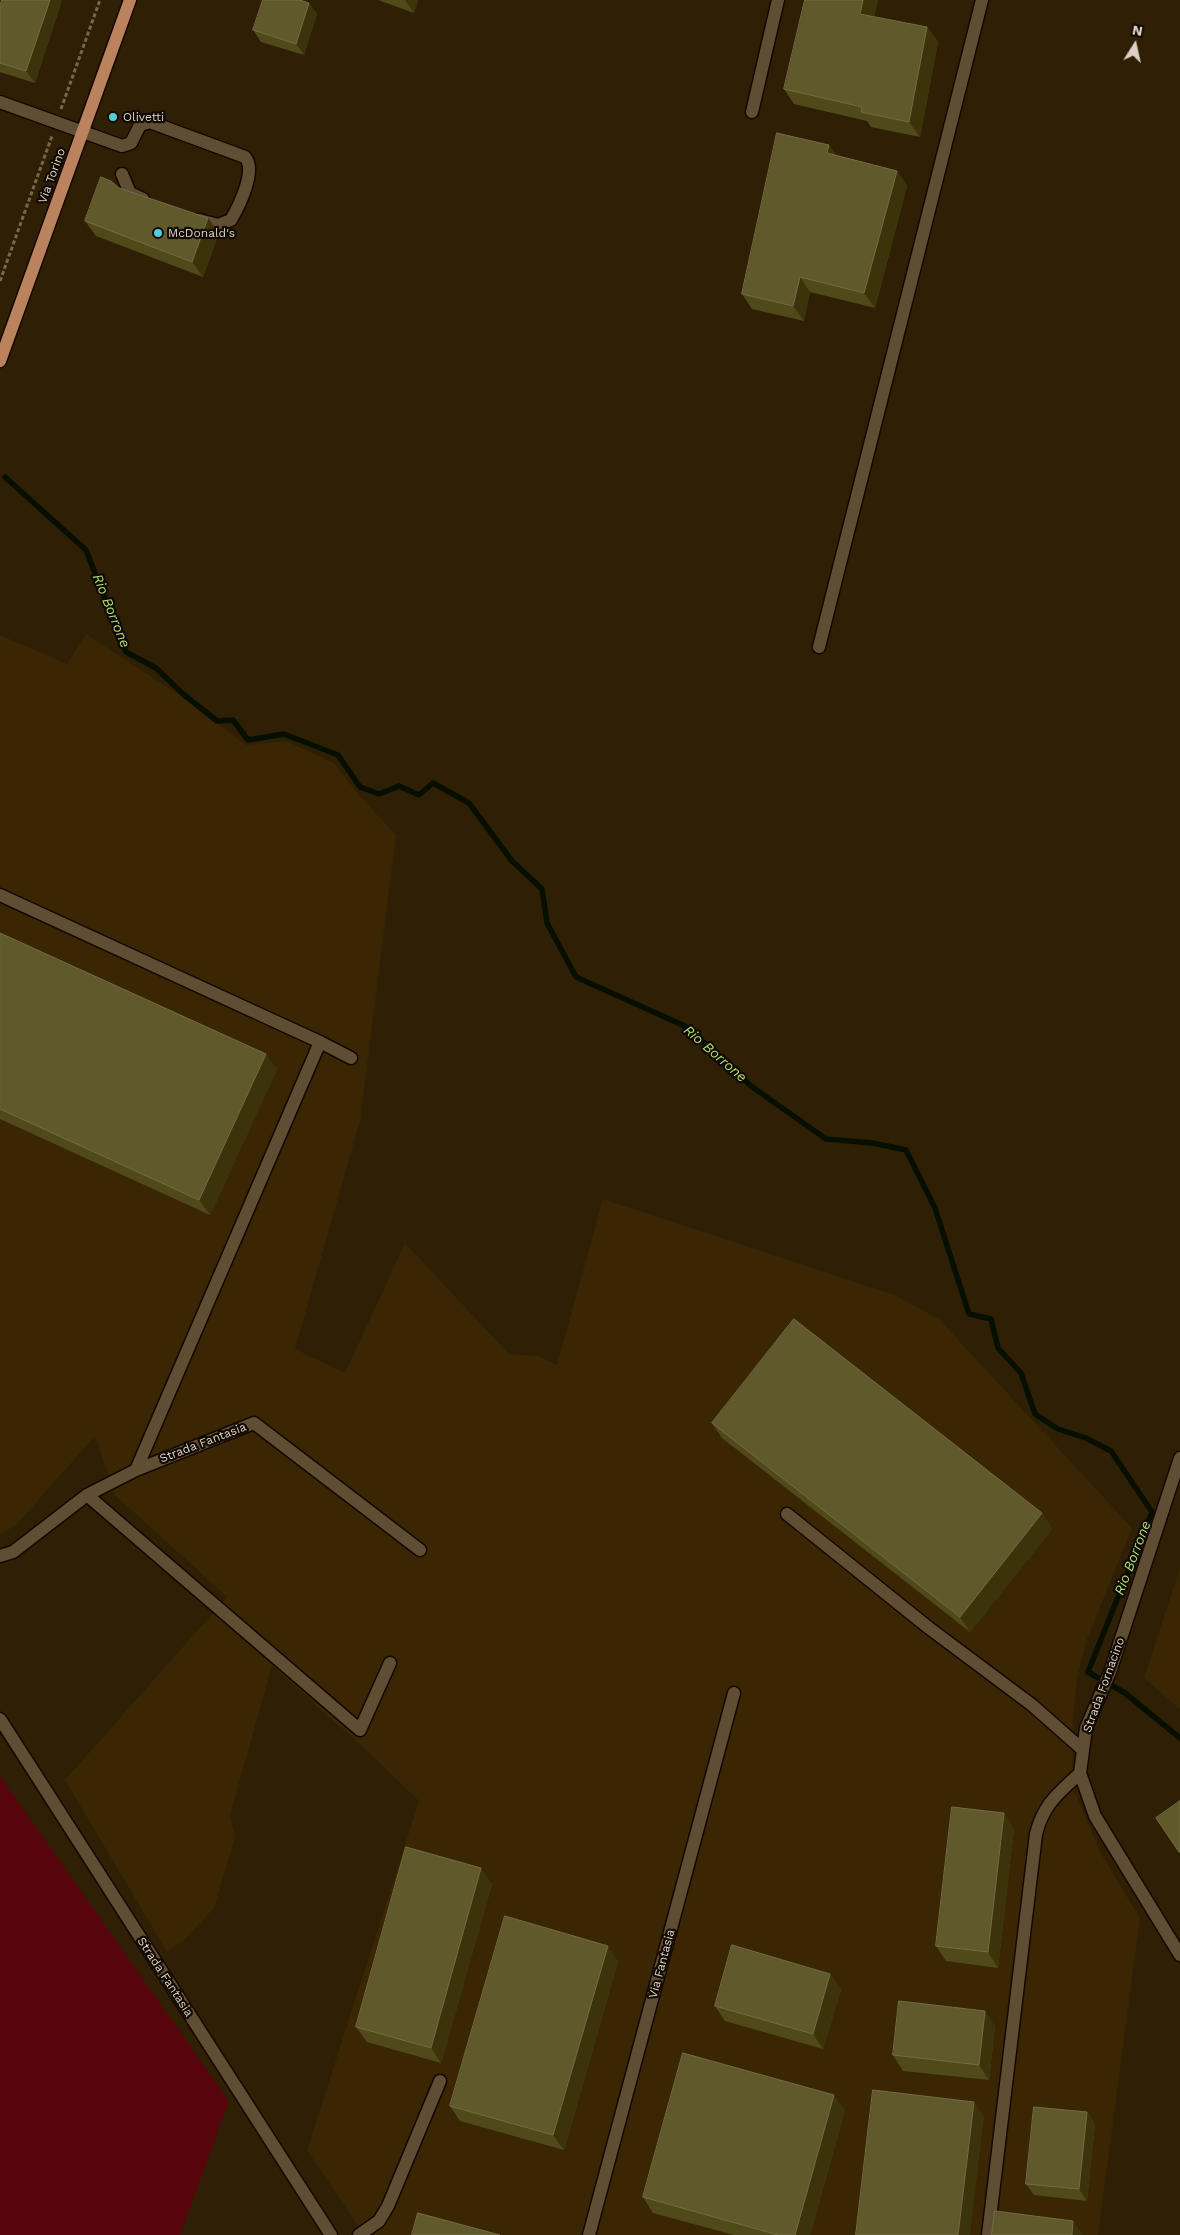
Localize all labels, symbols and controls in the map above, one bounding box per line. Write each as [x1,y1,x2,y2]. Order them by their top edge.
north arrow [1110,20,1160,70]
text: N [1131,21,1144,39]
place label: Olivetti [123,110,164,124]
marker: Olivetti [107,111,119,123]
street label: Via Torino [35,146,69,206]
place label: McDonald's [168,226,235,240]
marker: McDonald's [152,227,164,239]
water label: Rio Borrone [89,572,133,650]
water label: Rio Borrone [680,1022,750,1086]
street label: Strada Fantasia [158,1420,248,1466]
water label: Rio Borrone [1111,1519,1155,1597]
street label: Strada Fornacino [1080,1635,1128,1735]
street label: Via Fantasia [646,1928,678,2000]
street label: Strada Fantasia [134,1935,196,2019]

